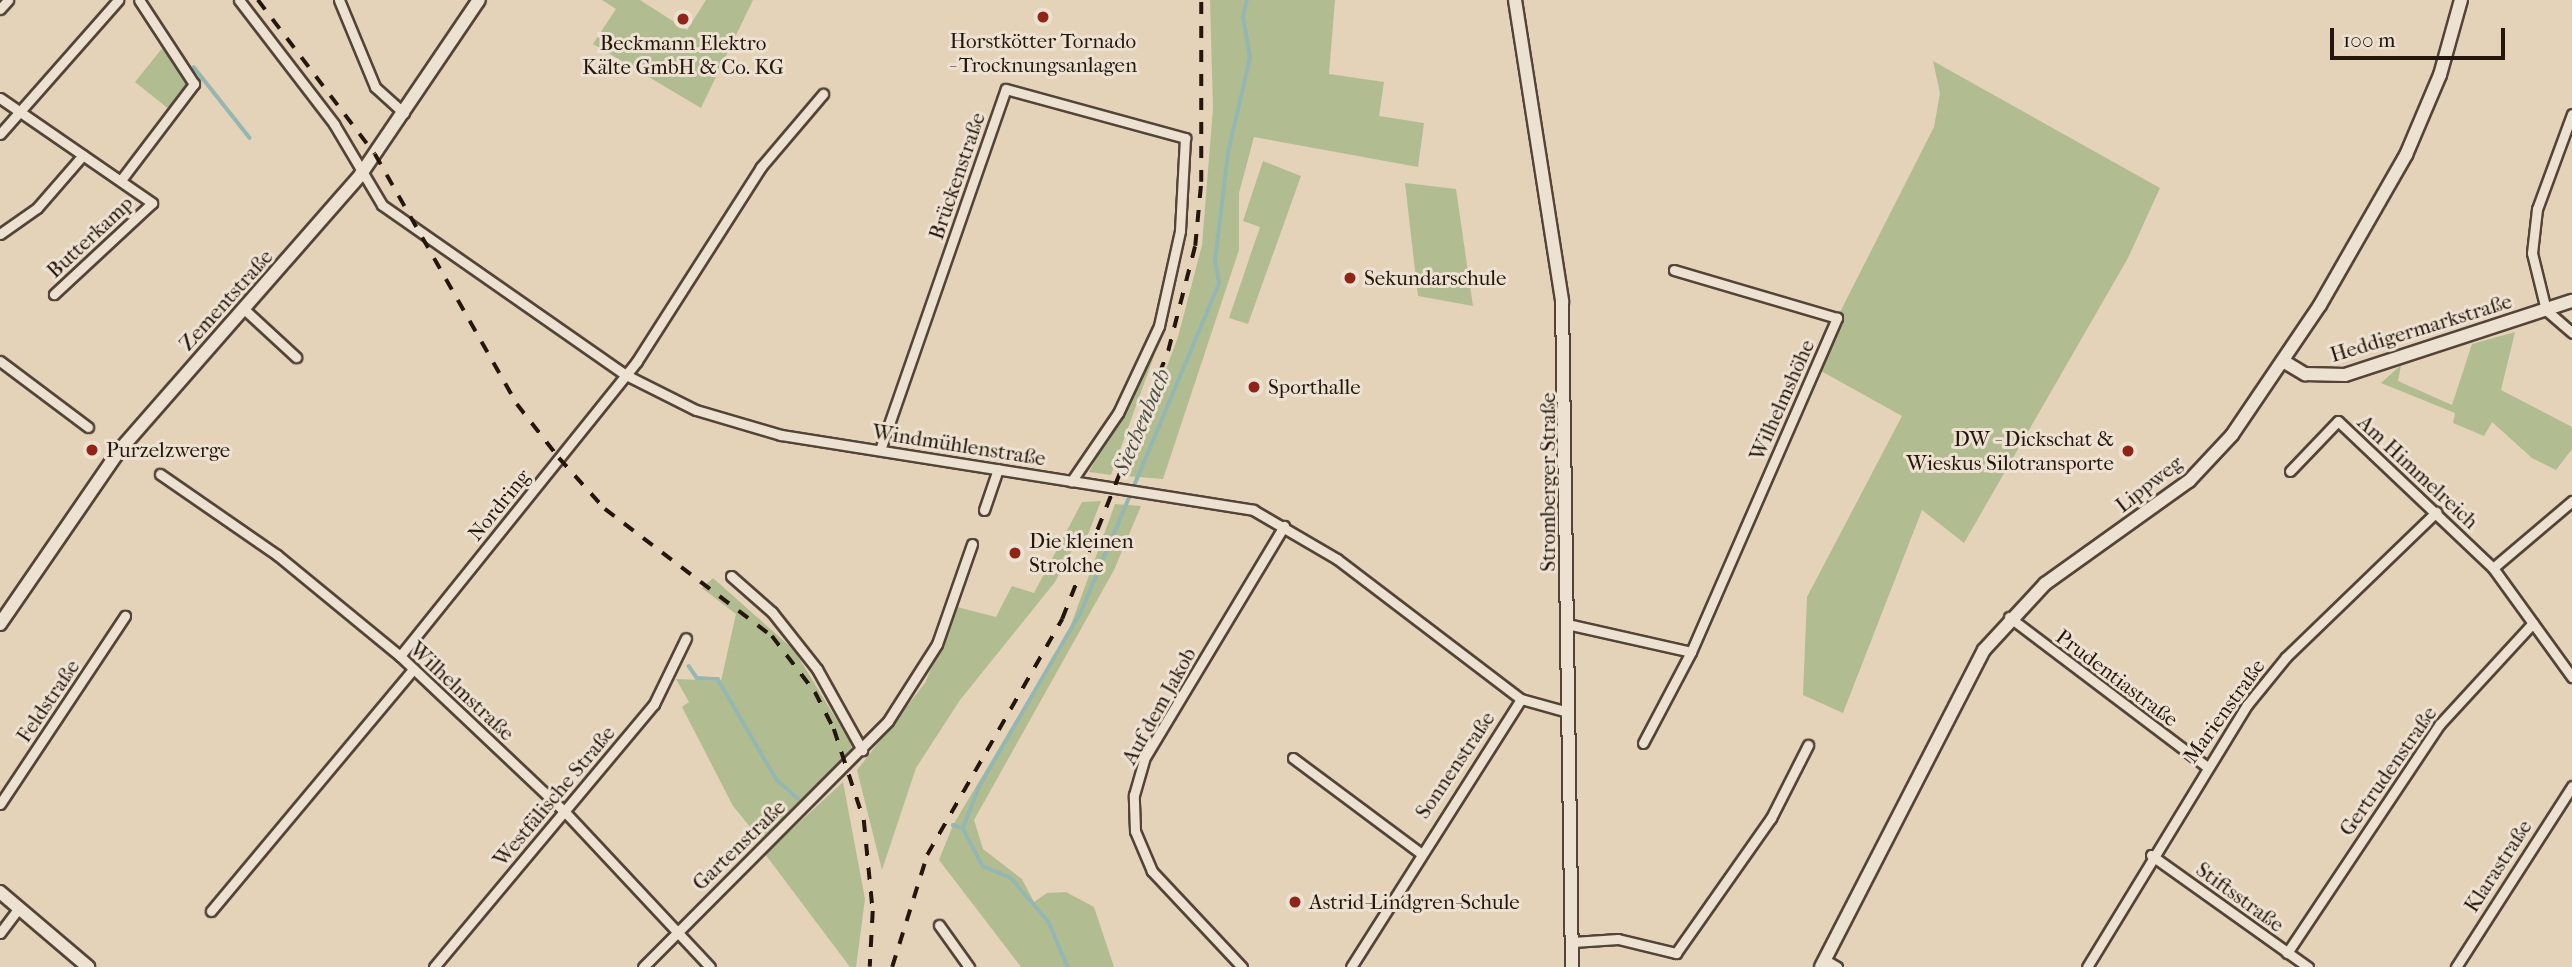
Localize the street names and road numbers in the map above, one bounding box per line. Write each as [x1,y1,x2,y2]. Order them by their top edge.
street label: Brückenstraße [924,109,990,243]
street label: Butterkamp [42,191,138,283]
street label: Zementstraße [174,244,278,356]
street label: Heddigermarkstraße [2327,288,2515,368]
street label: Wilhelmshöhe [1744,336,1820,464]
street label: Stromberger Straße [1535,392,1561,572]
street label: Am Himmelreich [2353,410,2483,534]
street label: Windmühlenstraße [871,419,1047,471]
street label: Lippweg [2110,450,2188,518]
street label: Nordring [463,464,535,546]
street label: Prudentiastraße [2051,624,2183,732]
street label: Wilhelmstraße [405,636,519,746]
street label: Auf dem Jakob [1117,643,1201,769]
street label: Marienstraße [2178,654,2270,768]
street label: Feldstraße [11,655,85,747]
street label: Gertrudenstraße [2334,701,2442,841]
street label: Sonnenstraße [1410,707,1500,823]
street label: Westfälische Straße [488,721,620,871]
street label: Gartenstraße [687,794,791,896]
street label: Klarastraße [2459,815,2537,917]
street label: Stiftsstraße [2191,857,2289,937]

